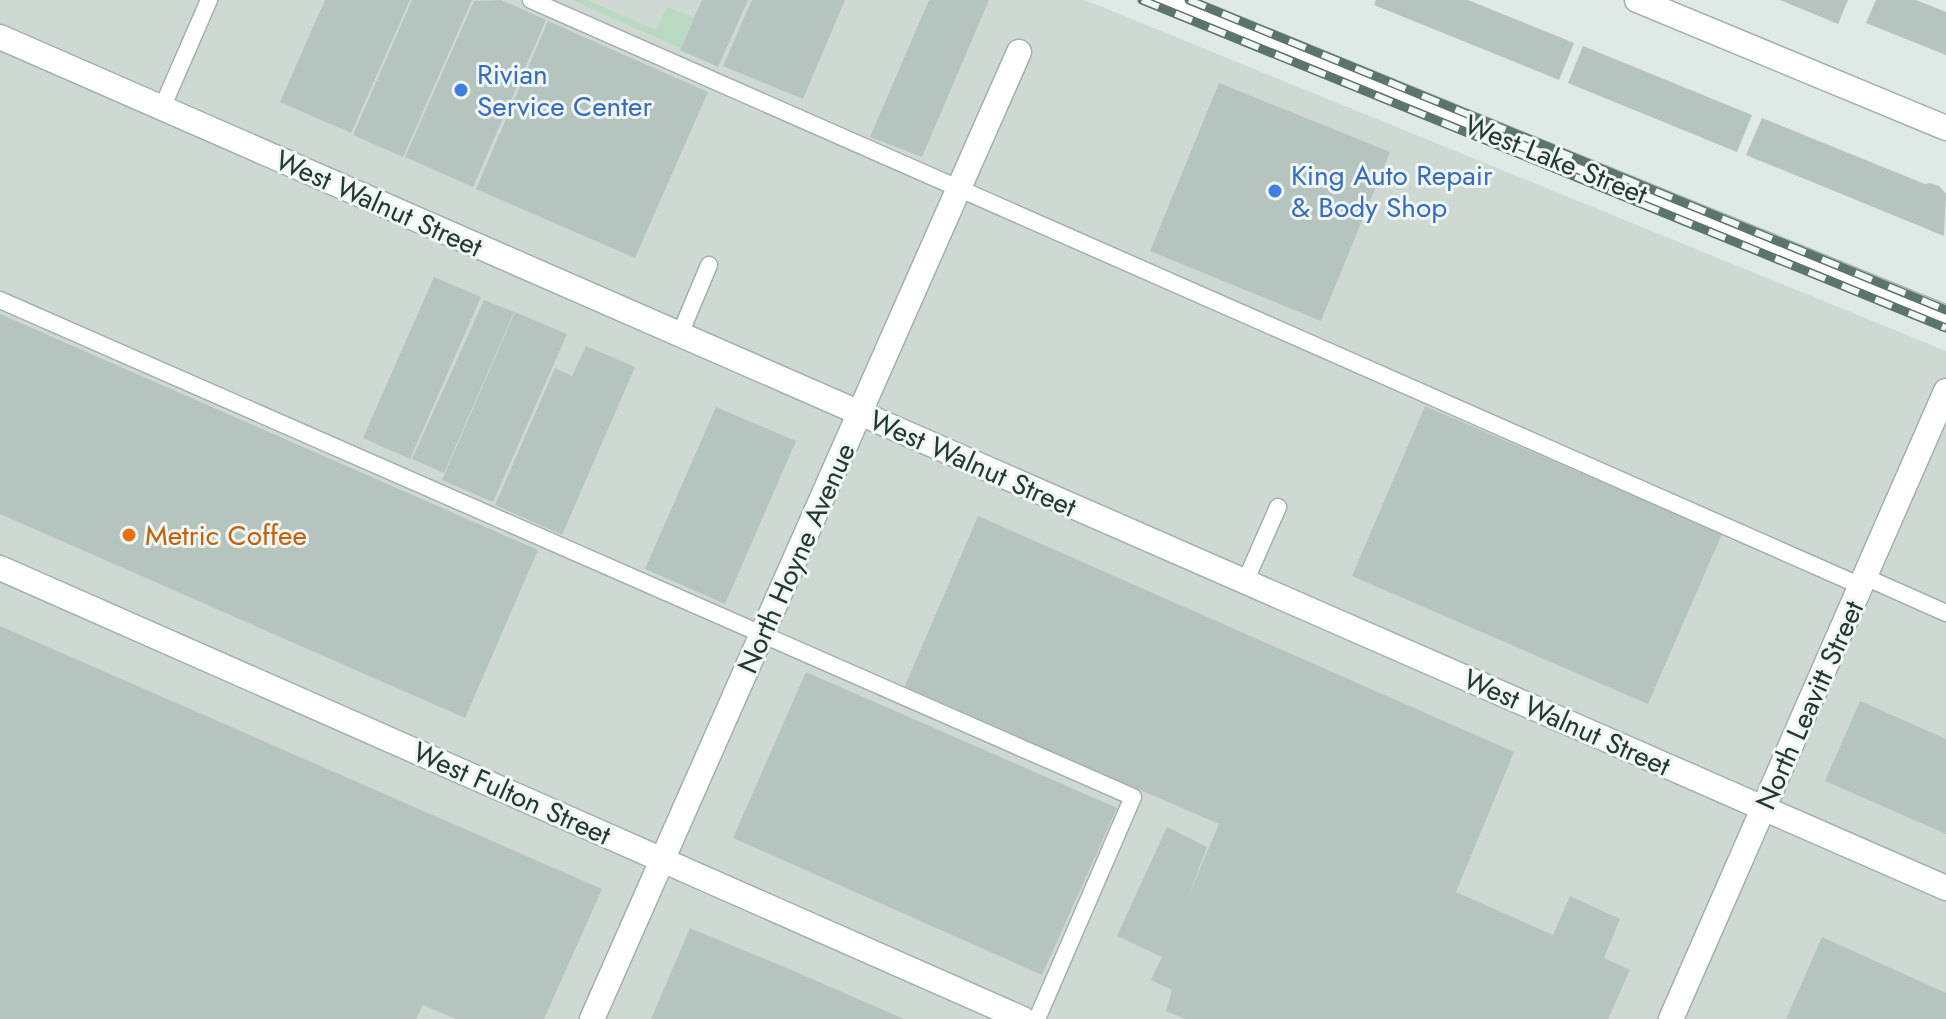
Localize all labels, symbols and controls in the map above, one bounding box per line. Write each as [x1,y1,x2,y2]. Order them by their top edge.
place label: Rivian Service Center [477,54,652,127]
marker: Rivian Service Center [452,81,470,99]
street label: West Lake Street [1458,104,1654,215]
street label: West Walnut Street [269,139,489,268]
place label: King Auto Repair & Body Shop [1291,155,1493,228]
marker: King Auto Repair & Body Shop [1266,182,1284,200]
street label: West Walnut Street [863,399,1083,528]
street label: North Hoyne Avenue [727,436,866,680]
place label: Metric Coffee [145,515,307,556]
marker: Metric Coffee [120,526,138,544]
street label: North Leavitt Street [1745,594,1874,816]
street label: West Walnut Street [1457,658,1677,787]
street label: West Fulton Street [406,731,618,856]

